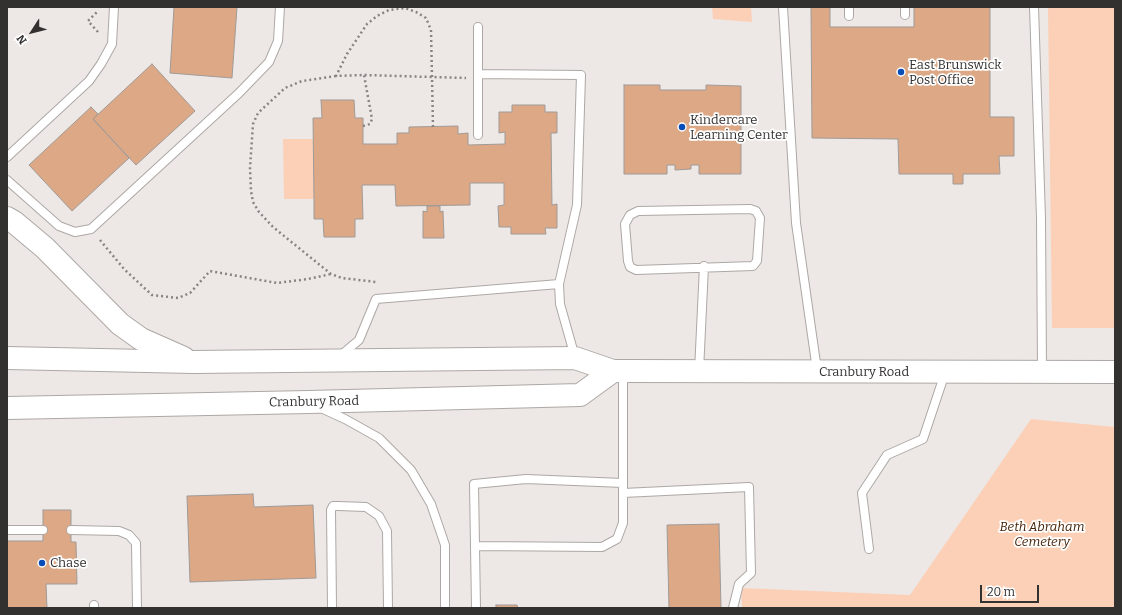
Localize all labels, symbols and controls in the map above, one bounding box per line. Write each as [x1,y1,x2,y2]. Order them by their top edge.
north arrow [12,12,52,52]
text: N [14,32,30,47]
place label: East Brunswick Post Office [909,57,1002,88]
marker: East Brunswick Post Office [896,67,906,77]
place label: Kindercare Learning Center [690,112,788,143]
marker: Kindercare Learning Center [677,122,687,132]
street label: Cranbury Road [819,364,909,380]
street label: Cranbury Road [269,393,359,411]
park label: Beth Abraham Cemetery [1000,519,1084,550]
place label: Chase [50,555,87,571]
marker: Chase [37,558,47,568]
scale bar [982,577,1041,603]
text: 20 m [987,585,1015,599]

